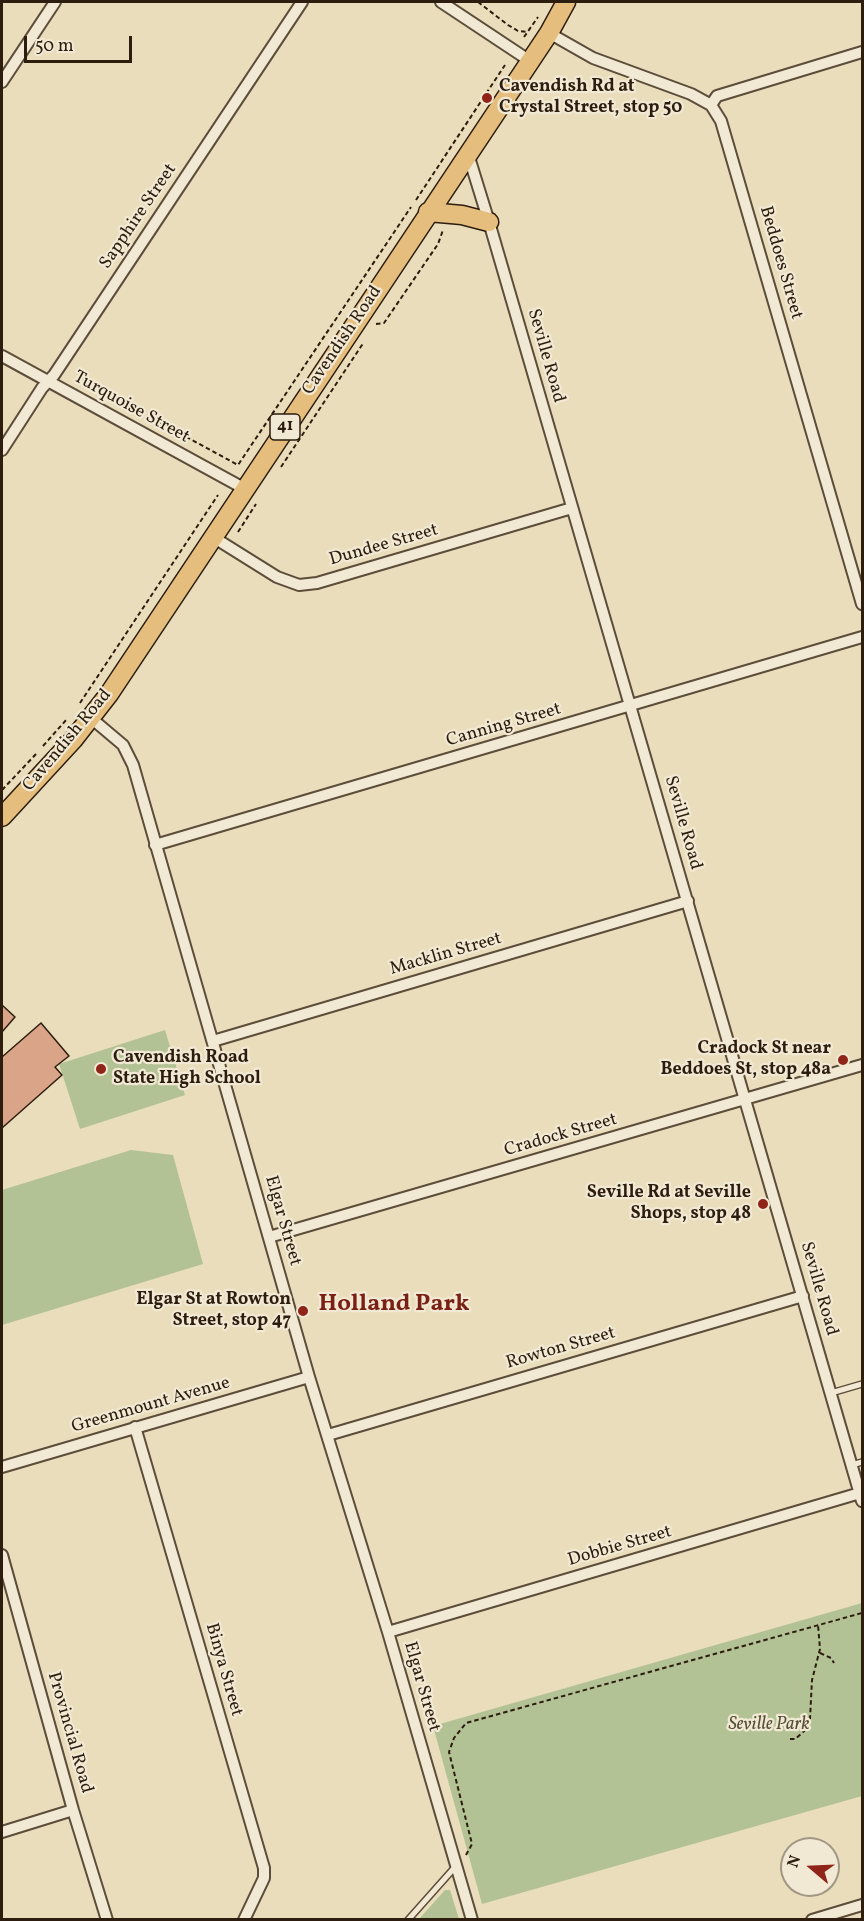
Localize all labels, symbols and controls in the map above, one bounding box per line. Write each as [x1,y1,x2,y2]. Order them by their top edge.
scale bar [27,24,135,62]
text: 50 m [35,34,74,59]
place label: Cavendish Rd at Crystal Street, stop 50 [499,77,682,119]
marker: Cavendish Rd at Crystal Street, stop 50 [480,91,494,105]
street label: Sapphire Street [96,160,182,274]
street label: Beddoes Street [754,204,806,322]
street label: Cavendish Road [299,282,387,400]
street label: Seville Road [521,307,569,405]
street label: Turquoise Street [69,367,193,449]
road number: 41 [270,414,300,440]
street label: Dundee Street [327,520,441,572]
street label: Cavendish Road [19,685,117,797]
street label: Canning Street [444,699,564,753]
street label: Seville Road [658,774,706,872]
street label: Macklin Street [388,929,504,981]
place label: Cradock St near Beddoes St, stop 48a [661,1039,831,1082]
place label: Cavendish Road State High School [113,1048,261,1090]
marker: Cradock St near Beddoes St, stop 48a [836,1053,850,1067]
marker: Cavendish Road State High School [94,1062,108,1076]
street label: Cradock Street [502,1110,620,1162]
street label: Elgar Street [259,1173,305,1269]
place label: Seville Rd at Seville Shops, stop 48 [587,1183,751,1226]
marker: Seville Rd at Seville Shops, stop 48 [756,1197,770,1211]
street label: Seville Road [794,1240,842,1338]
place label: Elgar St at Rowton Street, stop 47 [136,1290,291,1332]
district label: Holland Park [319,1292,469,1320]
marker: Elgar St at Rowton Street, stop 47 [296,1304,310,1318]
street label: Rowton Street [504,1323,618,1375]
street label: Greenmount Avenue [69,1373,233,1439]
street label: Dobbie Street [566,1522,674,1572]
street label: Binya Street [199,1621,247,1719]
street label: Elgar Street [398,1639,444,1735]
street label: Provincial Road [41,1670,97,1796]
park label: Seville Park [729,1715,809,1737]
north arrow [780,1837,840,1897]
text: N [783,1853,807,1871]

